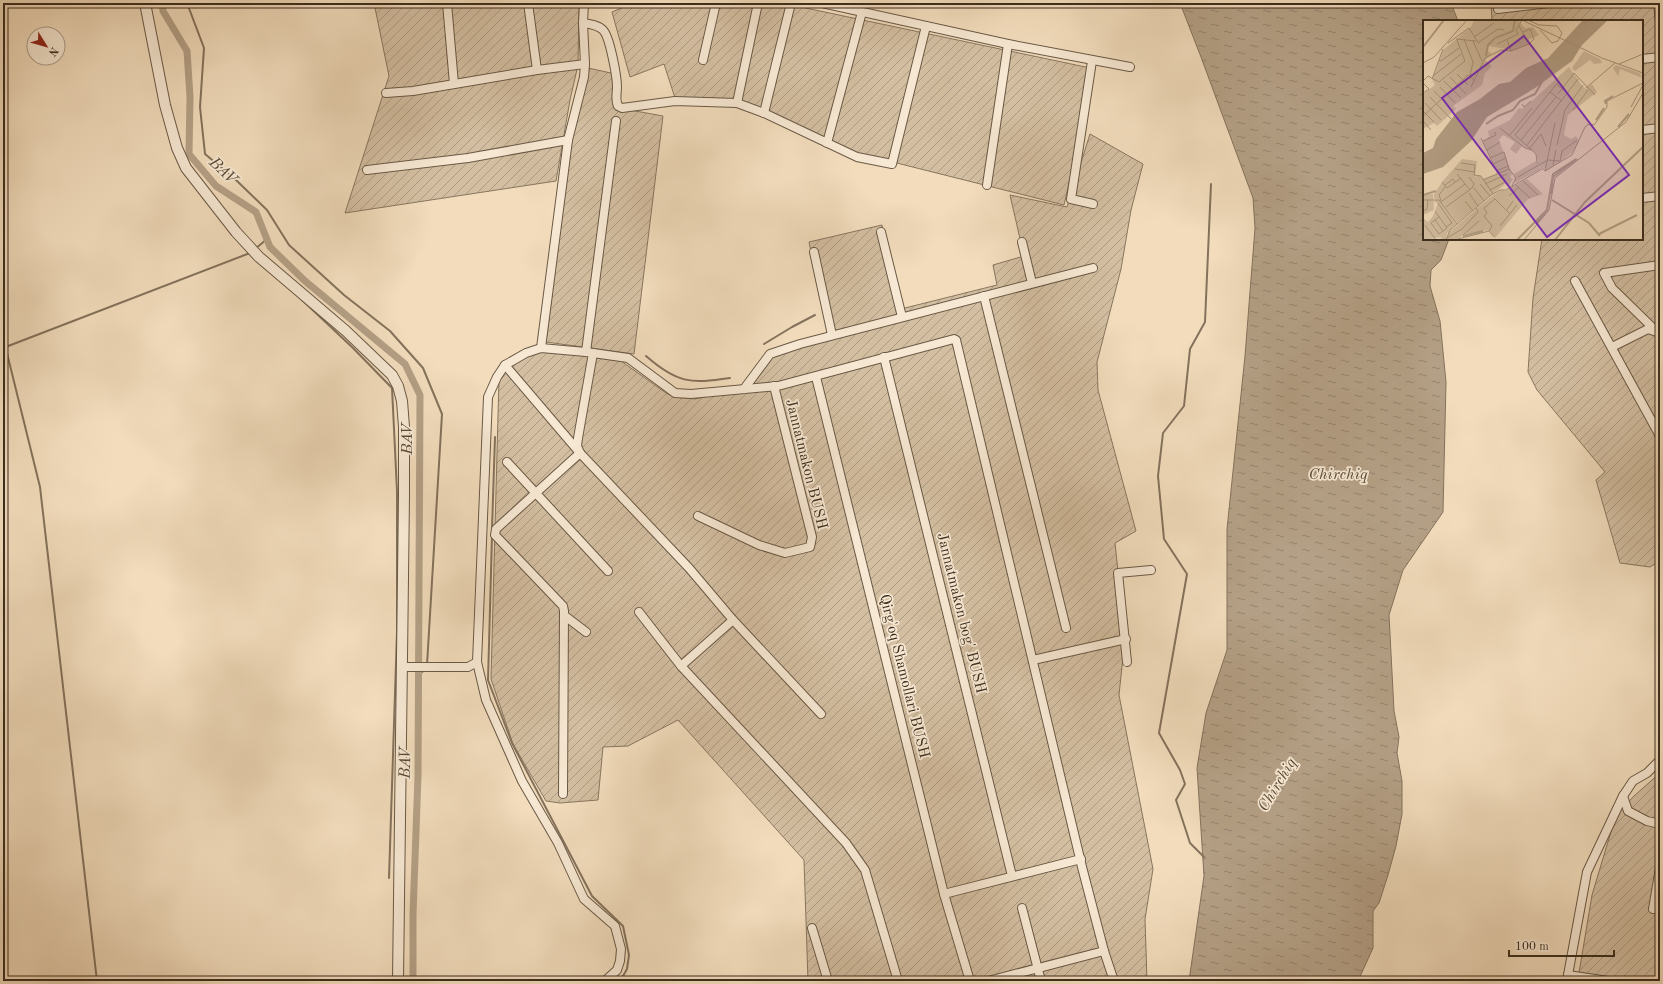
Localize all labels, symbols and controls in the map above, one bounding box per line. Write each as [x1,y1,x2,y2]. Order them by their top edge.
inset map [1423,20,1643,240]
north arrow [26,26,66,66]
text: N [46,44,60,58]
water label: BAV [205,154,241,190]
street label: Jannatmakon BUSH [782,398,829,531]
water label: BAV [400,421,416,456]
water label: Chirchiq [1308,467,1368,483]
street label: Jannatmakon bog' BUSH [933,531,988,695]
street label: Qirg'oq Shamollari BUSH [876,593,931,760]
water label: BAV [398,745,414,780]
water label: Chirchiq [1256,755,1300,814]
scale bar [1509,932,1614,958]
text: 100 m [1515,941,1549,953]

